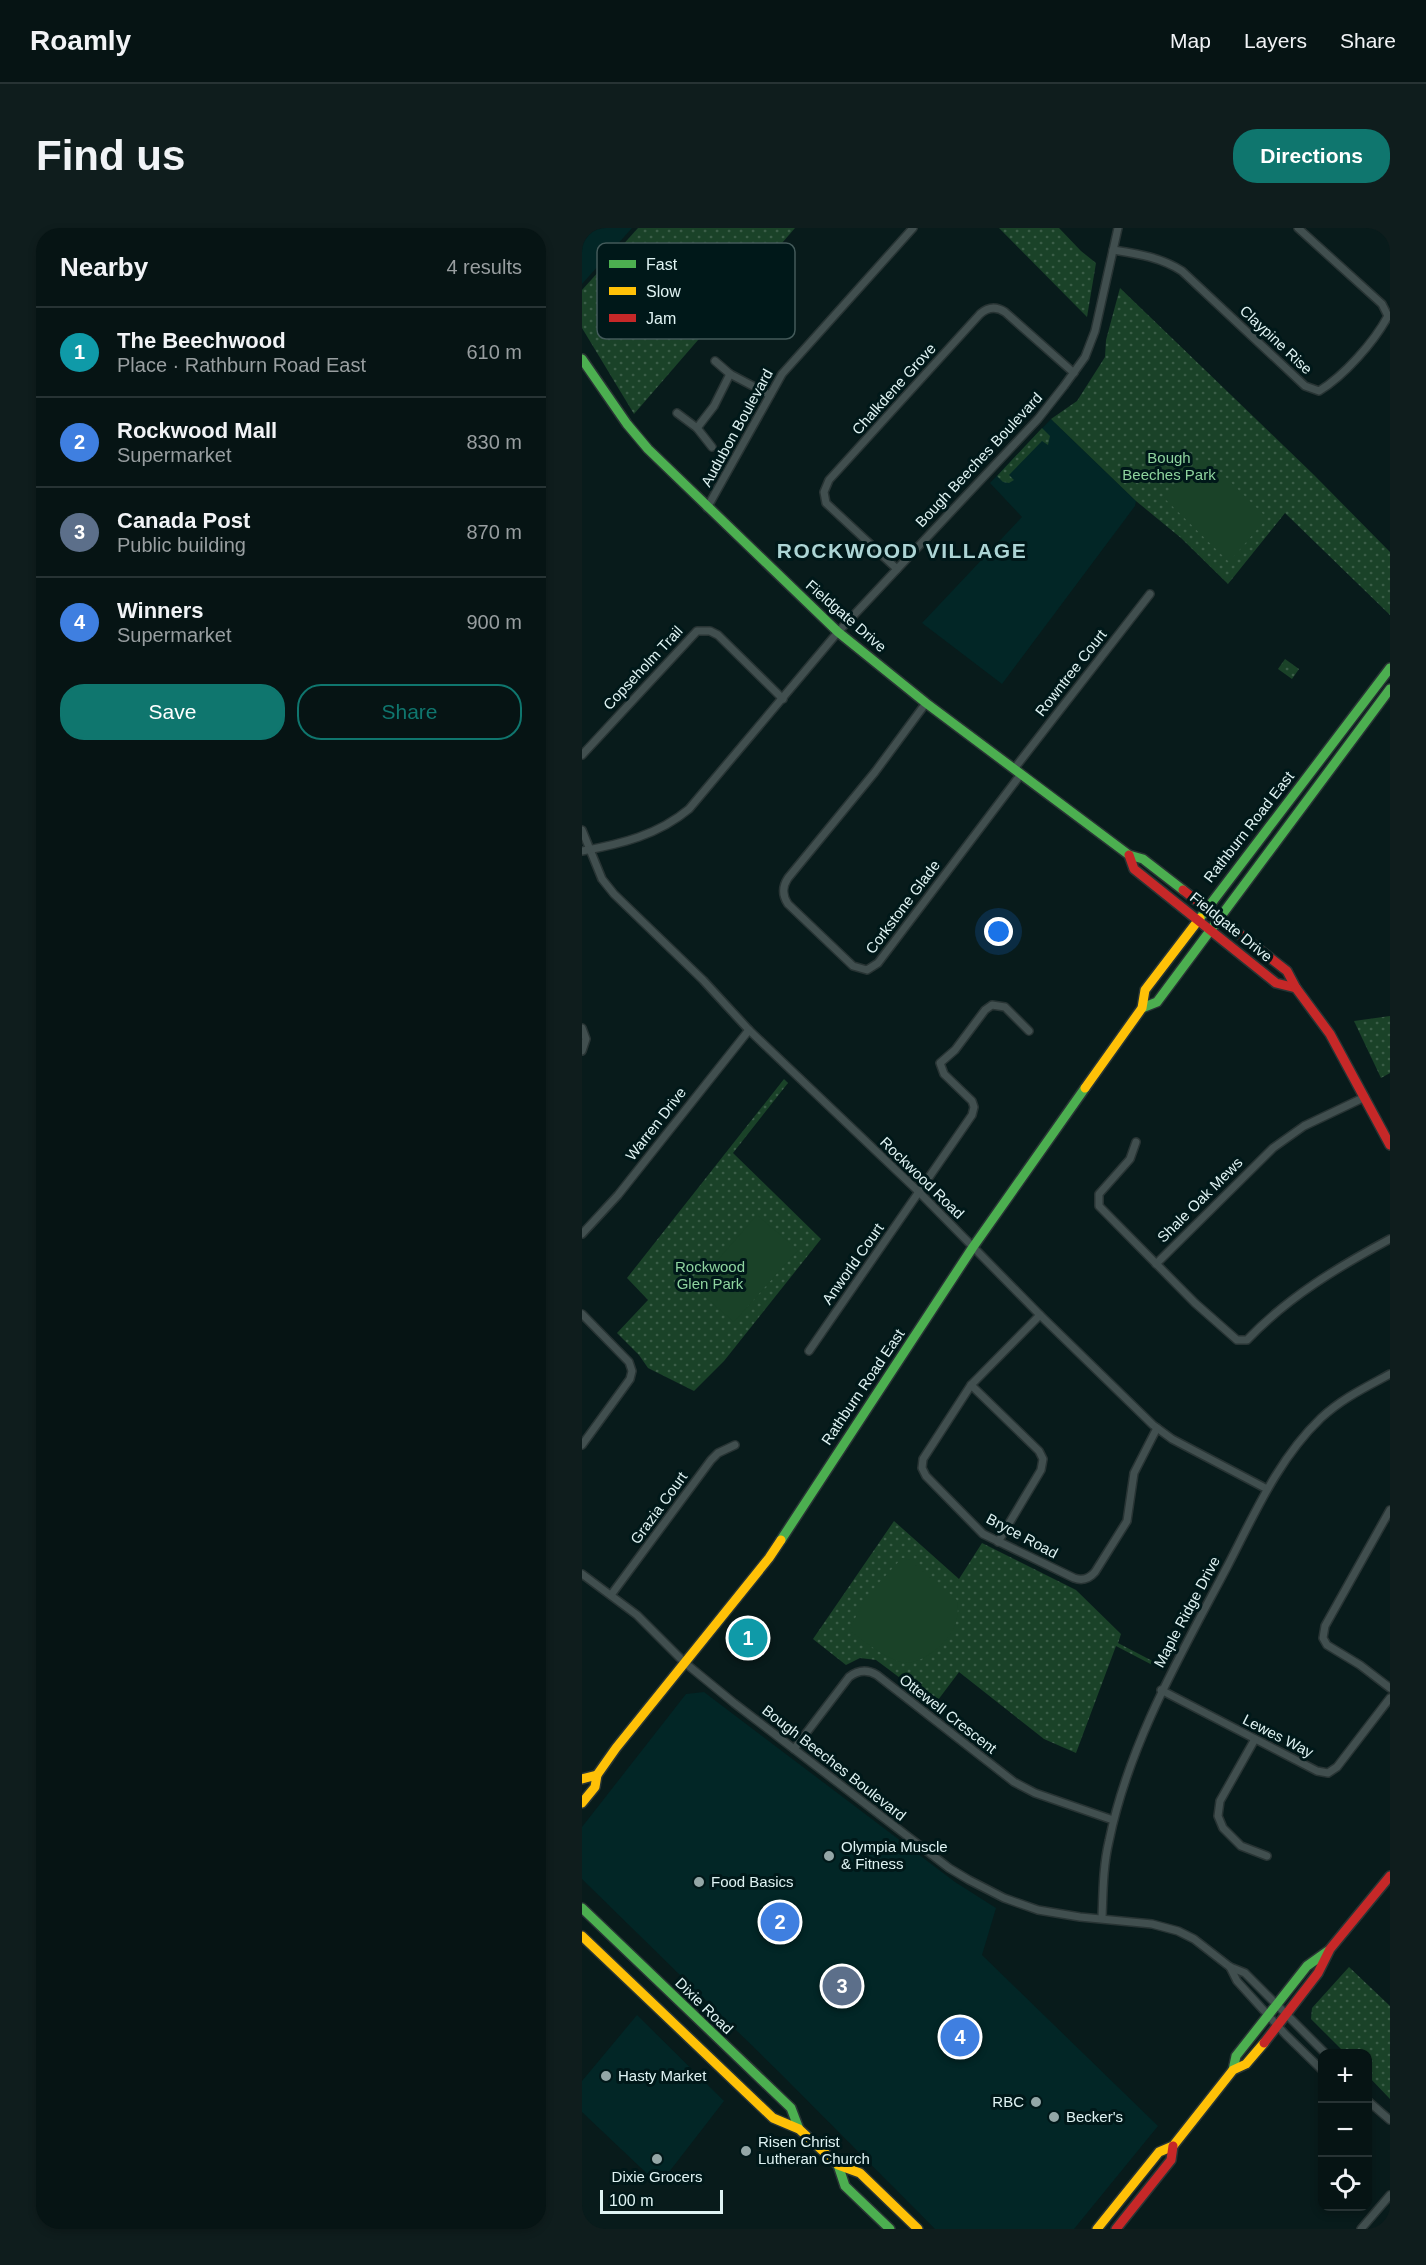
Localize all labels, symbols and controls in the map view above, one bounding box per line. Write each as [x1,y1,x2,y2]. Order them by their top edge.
text: Roamly [30,25,131,56]
text: Map [1170,29,1211,52]
text: Layers [1244,29,1307,52]
text: Share [1340,29,1396,52]
button: Directions [1233,129,1390,183]
text: Find us [36,132,185,179]
legend [597,243,795,339]
text: Nearby [60,252,148,282]
text: 4 results [446,256,522,278]
text: Fast [646,256,678,273]
text: Slow [646,283,681,300]
street label: Claypine Rise [1237,302,1316,377]
text: Jam [646,310,676,327]
text: The Beechwood [117,328,286,353]
street label: Chalkdene Grove [848,340,939,438]
text: 1 [74,341,85,363]
text: 610 m [466,341,522,363]
text: Place · Rathburn Road East [117,354,366,376]
street label: Audubon Boulevard [697,366,776,490]
street label: Bough Beeches Boulevard [912,389,1045,530]
text: Rockwood Mall [117,418,277,443]
text: 2 [74,431,85,453]
text: 830 m [466,431,522,453]
text: Supermarket [117,444,232,466]
park label: Bough Beeches Park [1122,449,1216,483]
text: Canada Post [117,508,250,533]
text: 3 [74,521,85,543]
text: 870 m [466,521,522,543]
text: Public building [117,534,246,556]
district label: ROCKWOOD VILLAGE [777,539,1027,562]
street label: Fieldgate Drive [803,576,890,655]
text: Winners [117,598,204,623]
text: 4 [74,611,85,633]
text: 900 m [466,611,522,633]
street label: Copseholm Trail [599,622,686,713]
text: Supermarket [117,624,232,646]
street label: Rowntree Court [1032,625,1110,719]
button: Save [60,684,285,740]
button: Share [297,684,522,740]
street label: Rathburn Road East [1200,767,1298,885]
street label: Corkstone Glade [862,857,943,957]
street label: Fieldgate Drive [1187,888,1276,965]
your location [984,917,1013,946]
street label: Warren Drive [622,1084,689,1164]
street label: Rockwood Road [877,1133,968,1222]
street label: Shale Oak Mews [1154,1154,1246,1246]
street label: Anworld Court [818,1219,887,1308]
park label: Rockwood Glen Park [675,1258,745,1292]
street label: Rathburn Road East [818,1325,908,1448]
street label: Grazia Court [627,1468,691,1547]
street label: Bryce Road [984,1510,1061,1561]
street label: Maple Ridge Drive [1150,1553,1223,1670]
pin: 1 [728,1616,768,1660]
street label: Ottewell Crescent [896,1670,1001,1757]
street label: Bough Beeches Boulevard [759,1701,910,1824]
street label: Lewes Way [1240,1711,1317,1761]
place label: Olympia Muscle & Fitness [841,1838,948,1872]
marker: Olympia Muscle & Fitness [822,1849,836,1863]
place label: Food Basics [711,1873,794,1890]
marker: Food Basics [692,1875,706,1889]
pin: 2 [760,1900,800,1944]
pin: 3 [822,1964,862,2008]
street label: Dixie Road [672,1974,737,2037]
pin: 4 [940,2014,980,2060]
map controls [1318,2049,1372,2211]
button: + [1318,2049,1372,2103]
place label: Hasty Market [618,2067,707,2084]
marker: Hasty Market [599,2069,613,2083]
place label: RBC [992,2093,1024,2110]
marker: RBC [1029,2095,1043,2109]
button: − [1318,2103,1372,2157]
place label: Becker's [1066,2108,1123,2125]
marker: Becker's [1047,2110,1061,2124]
place label: Risen Christ Lutheran Church [758,2133,870,2167]
marker: Risen Christ Lutheran Church [739,2144,753,2158]
marker: Dixie Grocers [650,2152,664,2166]
button: locate [1318,2157,1372,2211]
place label: Dixie Grocers [612,2168,702,2185]
scale bar [600,2187,723,2214]
text: 100 m [609,2192,653,2209]

